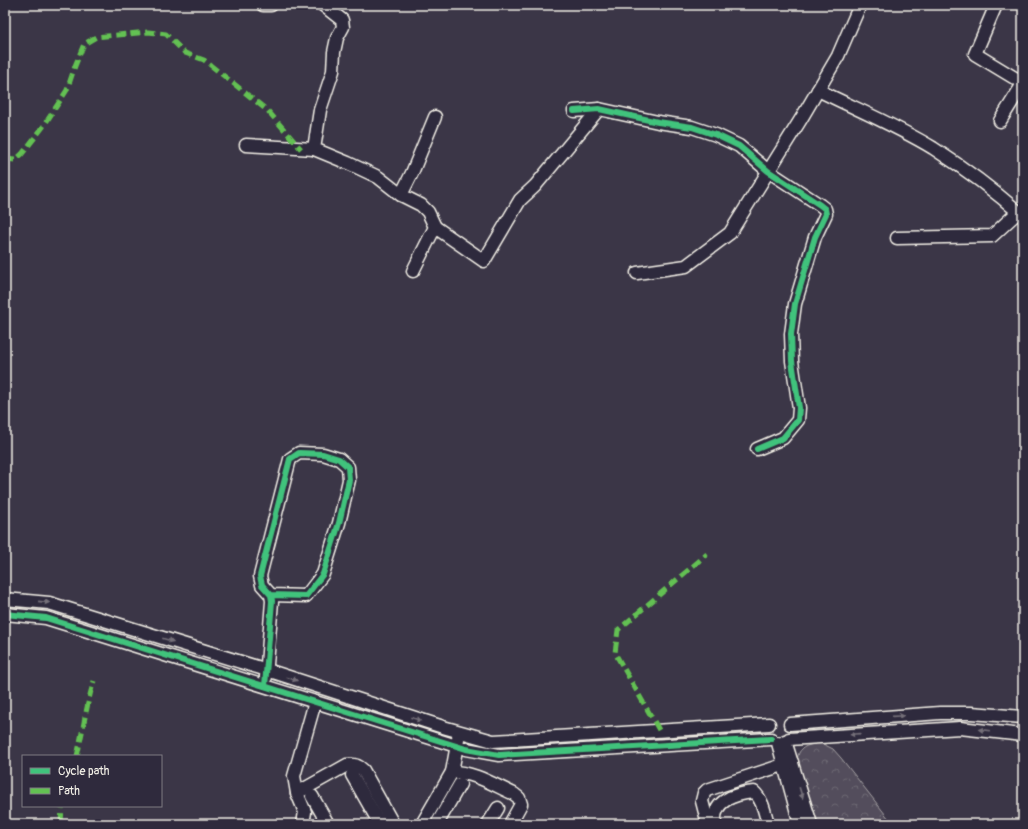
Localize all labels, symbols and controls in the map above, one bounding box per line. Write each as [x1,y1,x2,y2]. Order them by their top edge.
one-way arrow [38,599,50,606]
one-way arrow [163,637,175,643]
one-way arrow [287,676,299,682]
one-way arrow [892,713,904,720]
one-way arrow [410,716,422,722]
one-way arrow [978,727,990,734]
one-way arrow [849,731,861,738]
legend [22,755,162,807]
text: Cycle path [58,764,110,779]
text: Path [58,784,80,799]
one-way arrow [798,787,804,799]

